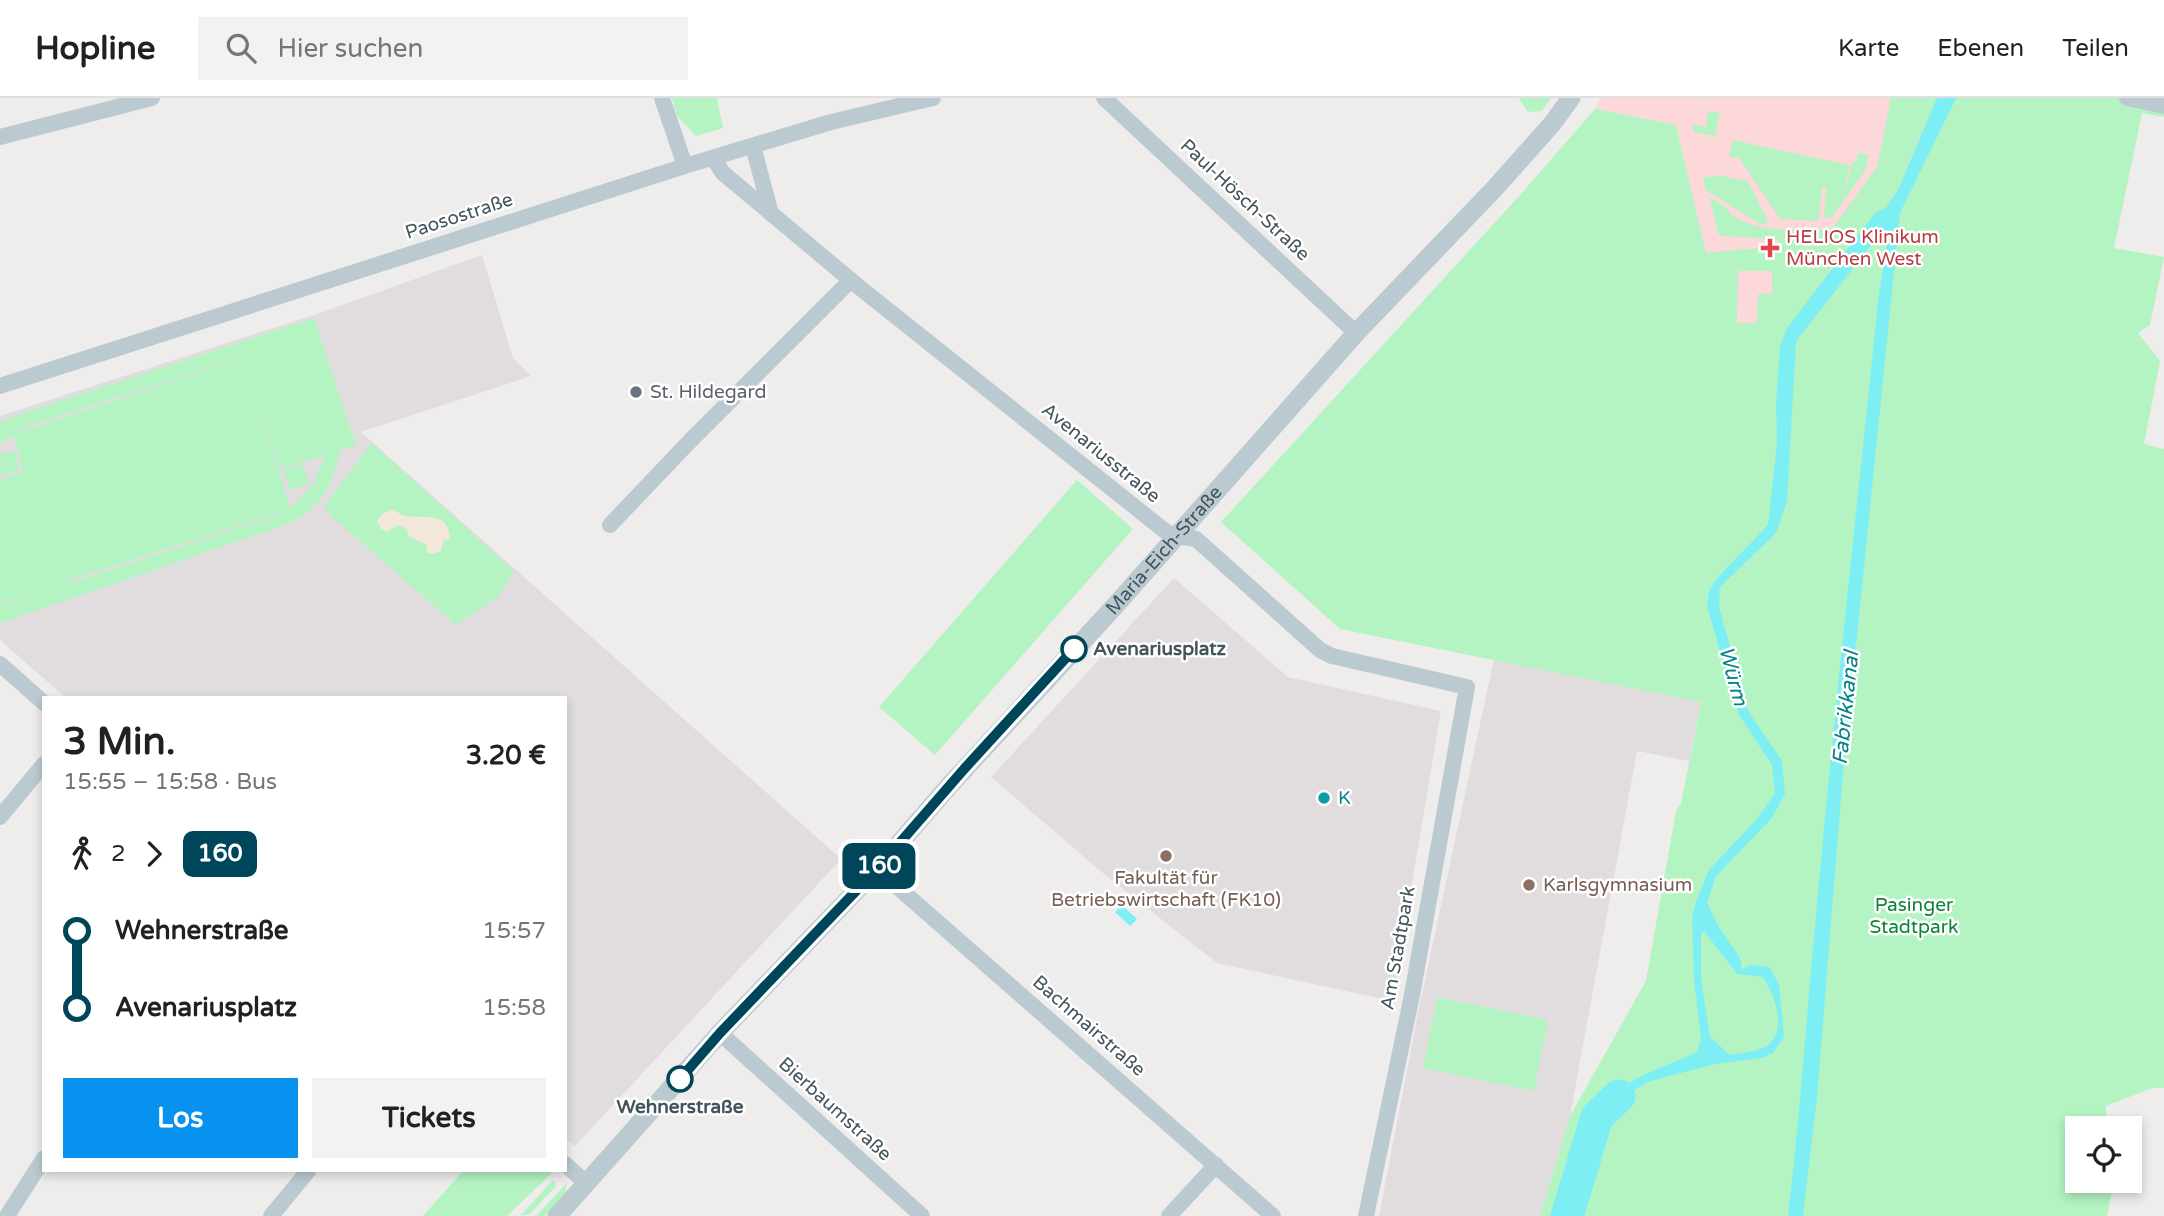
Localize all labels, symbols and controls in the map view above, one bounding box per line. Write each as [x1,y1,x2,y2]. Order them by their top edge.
search box [198,17,688,80]
text: Hopline [35,29,156,68]
icon: search [222,29,260,67]
text: Hier suchen [278,33,423,64]
text: Karte [1838,34,1899,63]
text: Ebenen [1937,34,2024,63]
text: Teilen [2062,34,2129,63]
street label: Paul-Hösch-Straße [1176,135,1314,265]
street label: Paosostraße [402,188,516,244]
place label: HELIOS Klinikum München West [1786,226,1939,270]
marker: HELIOS Klinikum München West [1760,238,1780,258]
place label: St. Hildegard [650,381,766,403]
marker: St. Hildegard [628,384,644,400]
street label: Avenariusstraße [1037,399,1165,507]
street label: Maria-Eich-Straße [1101,481,1227,619]
marker: Avenariusplatz [1061,636,1087,662]
place label: Avenariusplatz [1093,638,1227,661]
water label: Würm [1713,644,1753,709]
water label: Fabrikkanal [1828,647,1865,766]
text: 3 Min. [63,719,176,765]
text: 3.20 € [466,740,546,771]
text: 15:55 – 15:58 · Bus [63,768,277,796]
place label: K [1338,787,1351,809]
marker: K [1316,790,1332,806]
icon: walk [63,835,101,873]
icon: forward [135,835,173,873]
text: 160 [197,839,243,868]
text: 2 [111,840,125,868]
line badge: 160 [839,843,919,889]
marker: Fakultät für Betriebswirtschaft (FK10) [1158,848,1174,864]
text: 160 [856,851,902,880]
place label: Fakultät für Betriebswirtschaft (FK10) [1051,867,1281,911]
place label: Karlsgymnasium [1543,874,1692,896]
marker: Karlsgymnasium [1521,877,1537,893]
street label: Am Stadtpark [1376,884,1420,1012]
park label: Pasinger Stadtpark [1870,894,1958,938]
text: Wehnerstraße [115,915,289,946]
text: 15:57 [482,917,546,945]
street label: Bachmairstraße [1028,971,1150,1081]
text: Avenariusplatz [115,992,297,1023]
text: 15:58 [482,994,546,1022]
street label: Bierbaumstraße [774,1053,896,1165]
marker: Wehnerstraße [667,1066,693,1092]
button: Los [63,1078,298,1158]
button: Tickets [312,1078,546,1158]
place label: Wehnerstraße [617,1096,744,1118]
map controls [2065,1116,2142,1193]
button: locate [2065,1116,2142,1193]

